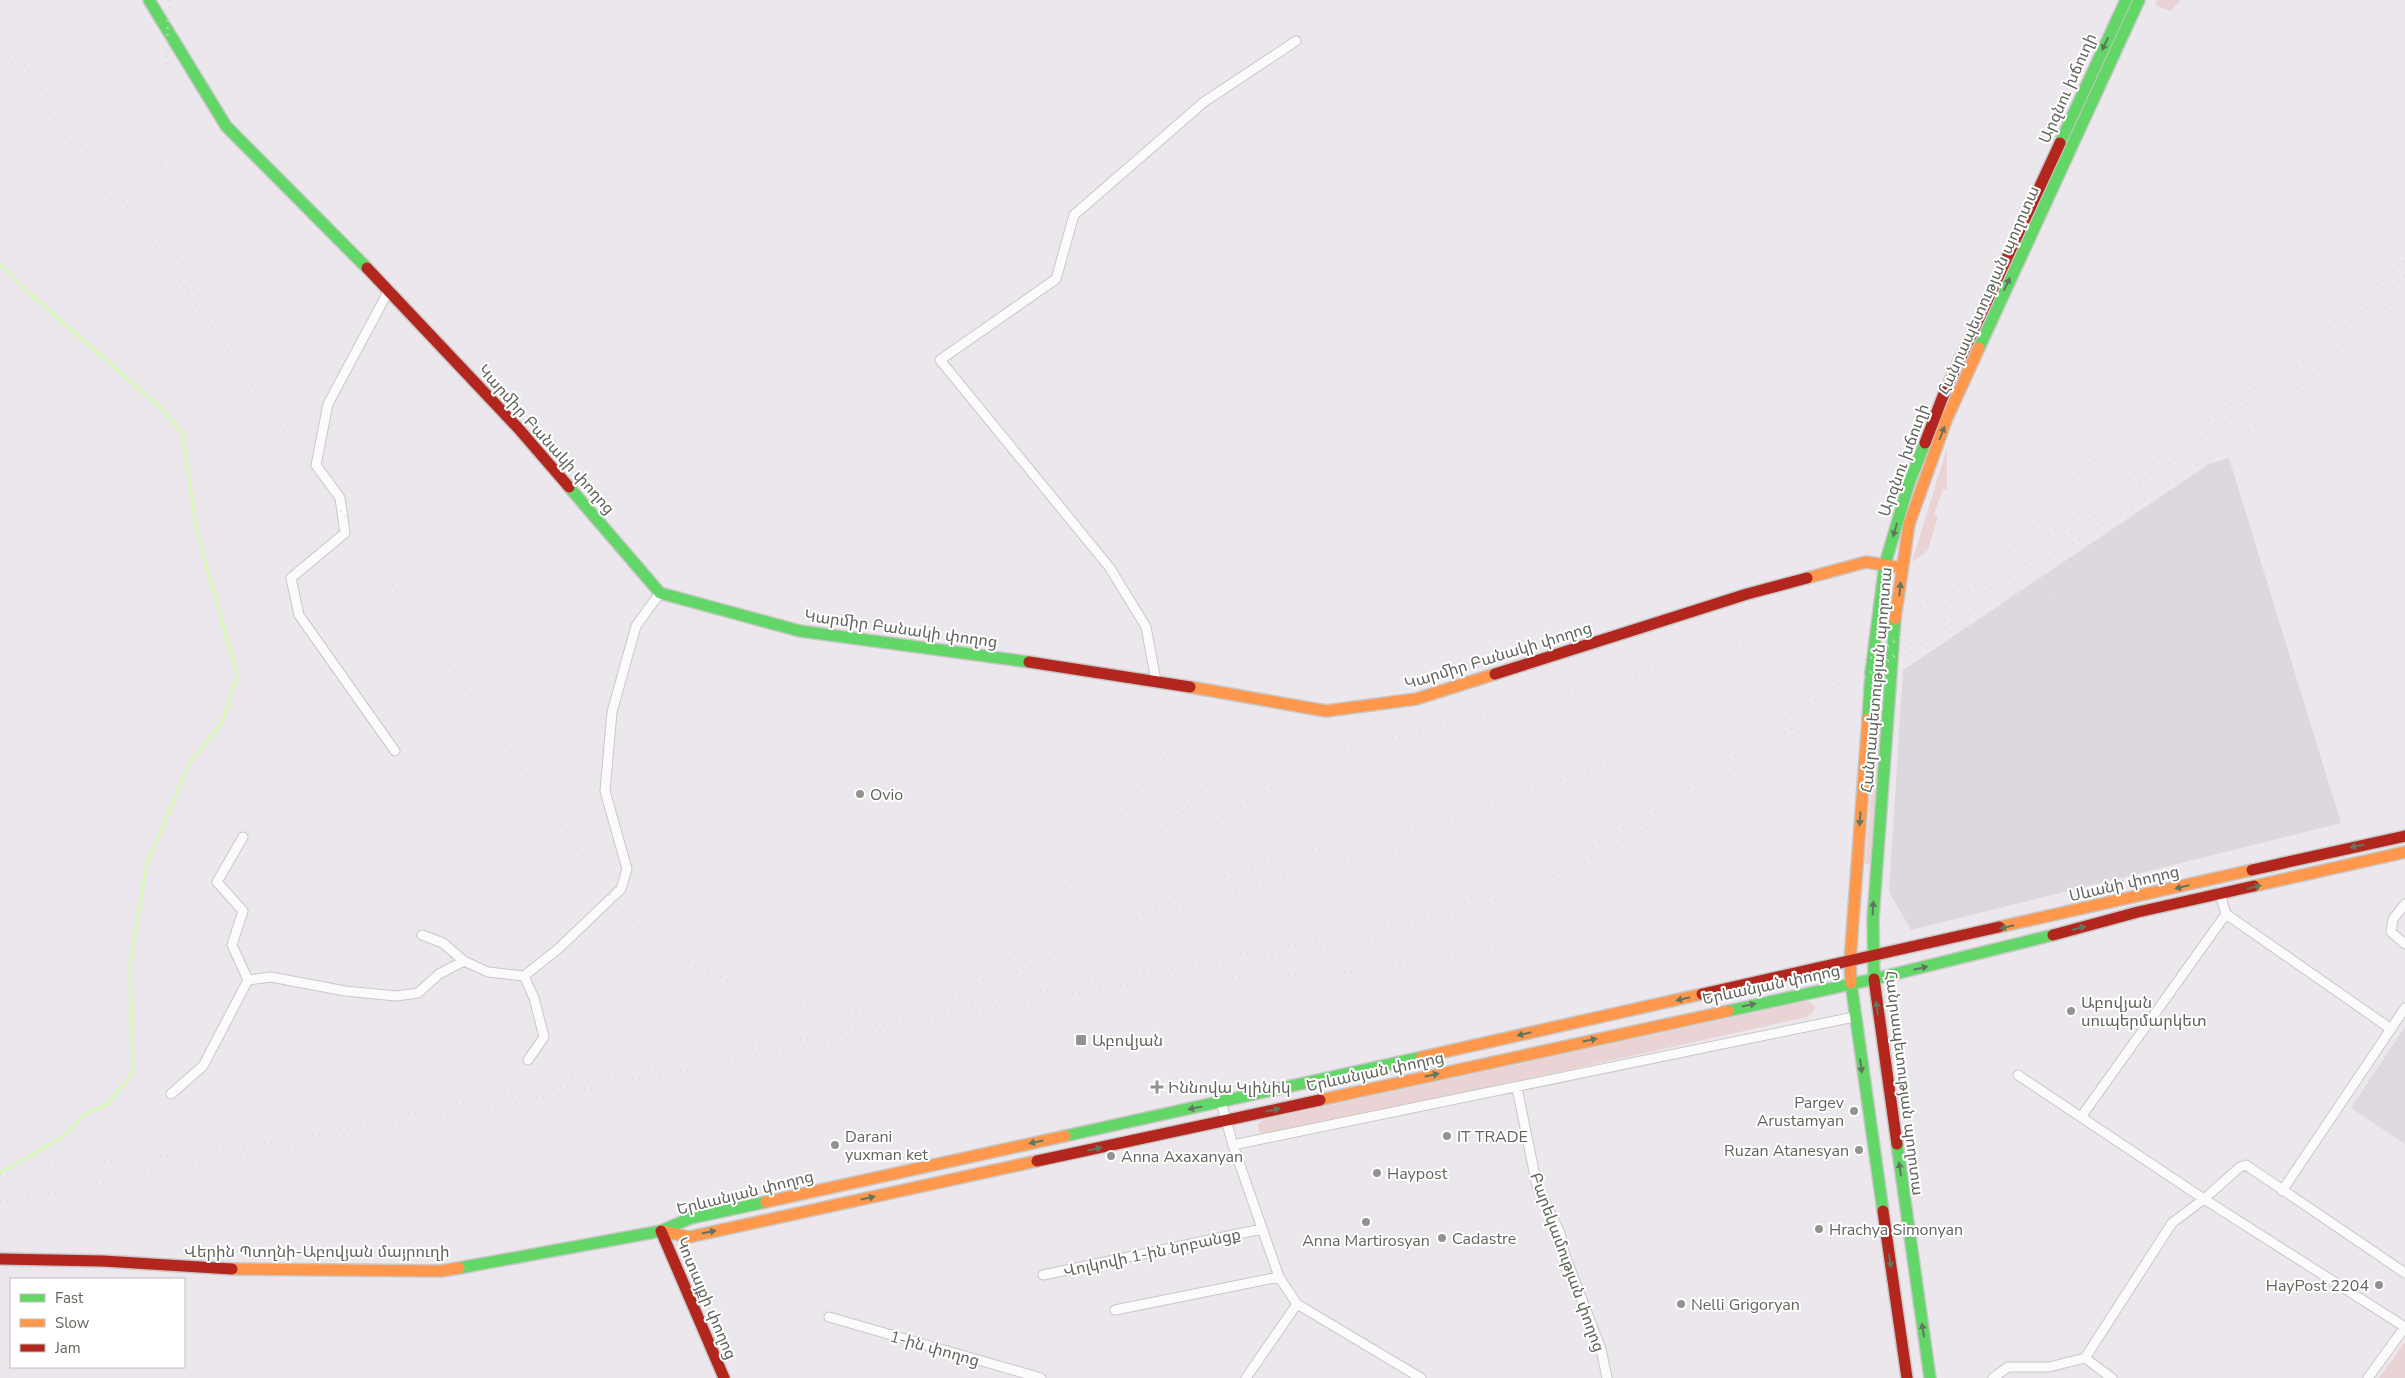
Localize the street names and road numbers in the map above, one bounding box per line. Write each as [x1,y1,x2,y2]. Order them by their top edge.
street label: Արզնու խճուղի [2034,30,2102,147]
street label: Հանրապետության պողոտա [1933,182,2045,398]
street label: Կարմիր Բանակի փողոց [473,360,620,519]
street label: Արզնու խճուղի [1873,401,1935,520]
street label: Հանրապետության պողոտա [1856,566,1898,794]
street label: Կարմիր Բանակի փողոց [803,605,999,653]
street label: Կարմիր Բանակի փողոց [1402,617,1595,695]
street label: Սևանի փողոց [2067,861,2181,907]
street label: Երևանյան փողոց [1700,960,1842,1010]
street label: Հանրապետության պողոտա [1879,969,1929,1197]
street label: Երևանյան փողոց [1304,1047,1446,1097]
street label: Երևանյան փողոց [674,1165,816,1221]
street label: Բարեկամության փողոց [1524,1170,1610,1355]
street label: Վոլկովի 1-ին նրբանցք [1061,1223,1243,1283]
street label: Կոտայքի փողոց [670,1234,742,1363]
street label: Վերին Պտղնի-Աբովյան մայրուղի [184,1241,450,1263]
street label: 1-ին փողոց [887,1326,982,1372]

